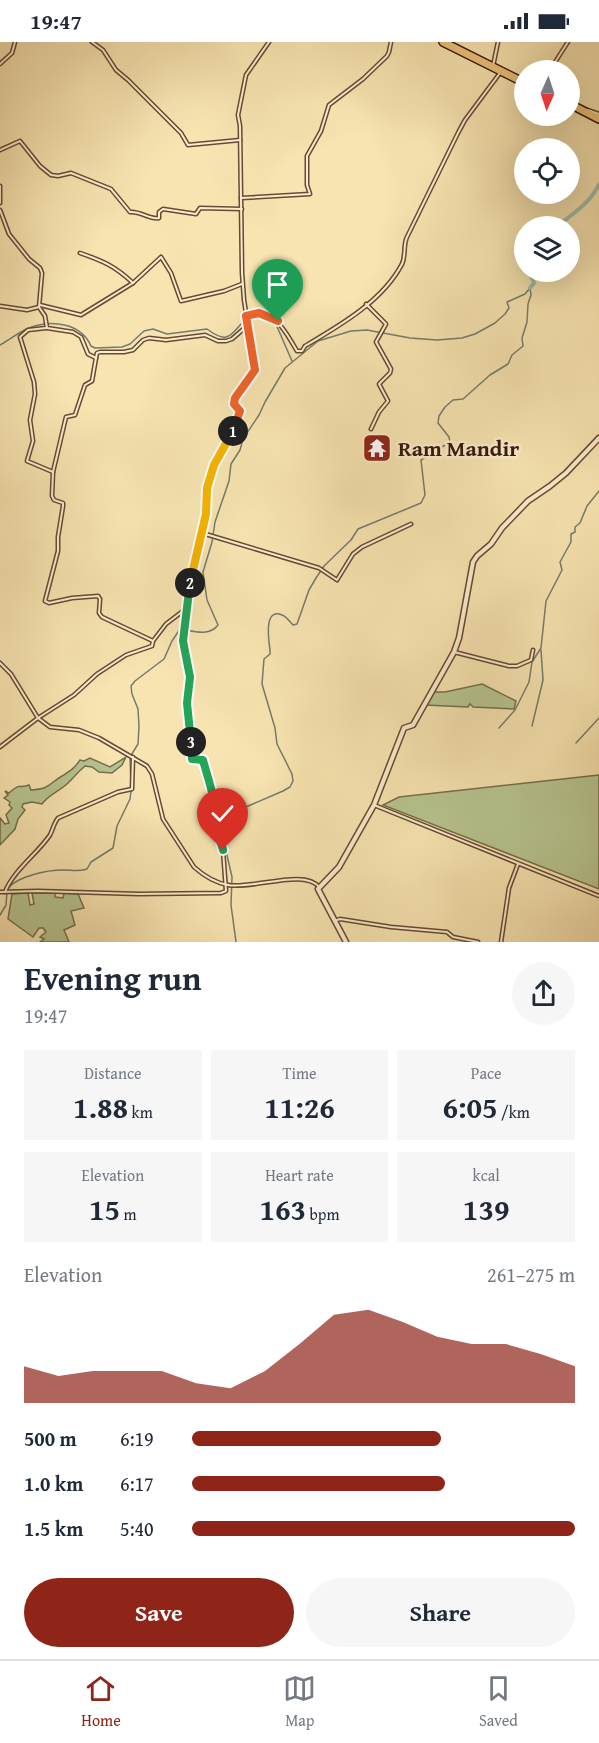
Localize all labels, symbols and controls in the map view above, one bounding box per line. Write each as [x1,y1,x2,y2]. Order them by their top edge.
text: 19:47 [30,5,82,37]
north arrow [514,60,580,126]
map controls [514,60,580,282]
button: locate [514,138,580,204]
button: layers [514,216,580,282]
pin [252,259,303,321]
icon: arrive [261,268,294,301]
pin: 1 [218,416,248,446]
text: 1 [229,419,237,443]
temple icon: Ram Mandir [361,432,393,464]
place label: Ram Mandir [398,432,519,464]
pin: 2 [175,568,205,598]
text: 2 [186,571,194,595]
pin: 3 [176,727,206,757]
text: 3 [187,730,195,754]
pin [197,788,248,850]
icon: check [206,797,239,830]
text: Evening run [24,954,201,1002]
button: share [512,962,575,1025]
text: 19:47 [24,1001,67,1030]
text: Distance [84,1061,142,1085]
text: Time [282,1061,317,1085]
text: Pace [471,1061,502,1085]
text: 1.88 [73,1085,128,1129]
text: 11:26 [264,1085,335,1129]
text: 6:05 [442,1085,498,1129]
text: km [128,1100,153,1124]
text: /km [498,1100,530,1124]
text: Elevation [82,1163,144,1187]
text: Heart rate [265,1163,334,1187]
text: kcal [473,1163,500,1187]
text: 15 [89,1187,120,1231]
text: 163 [259,1187,306,1231]
text: 139 [463,1187,509,1231]
text: m [120,1202,137,1226]
text: bpm [306,1202,340,1226]
text: Elevation [24,1260,102,1289]
text: 261–275 m [487,1260,575,1289]
text: 500 m [24,1424,77,1453]
text: 6:19 [120,1424,154,1453]
text: 1.0 km [24,1469,83,1498]
text: 6:17 [120,1469,154,1498]
text: 1.5 km [24,1514,83,1543]
text: 5:40 [120,1514,154,1543]
button: Save [24,1578,294,1647]
button: Share [306,1578,575,1647]
tab: Home [81,1672,121,1732]
tab: Map [283,1672,316,1732]
tab: Saved [479,1672,518,1732]

